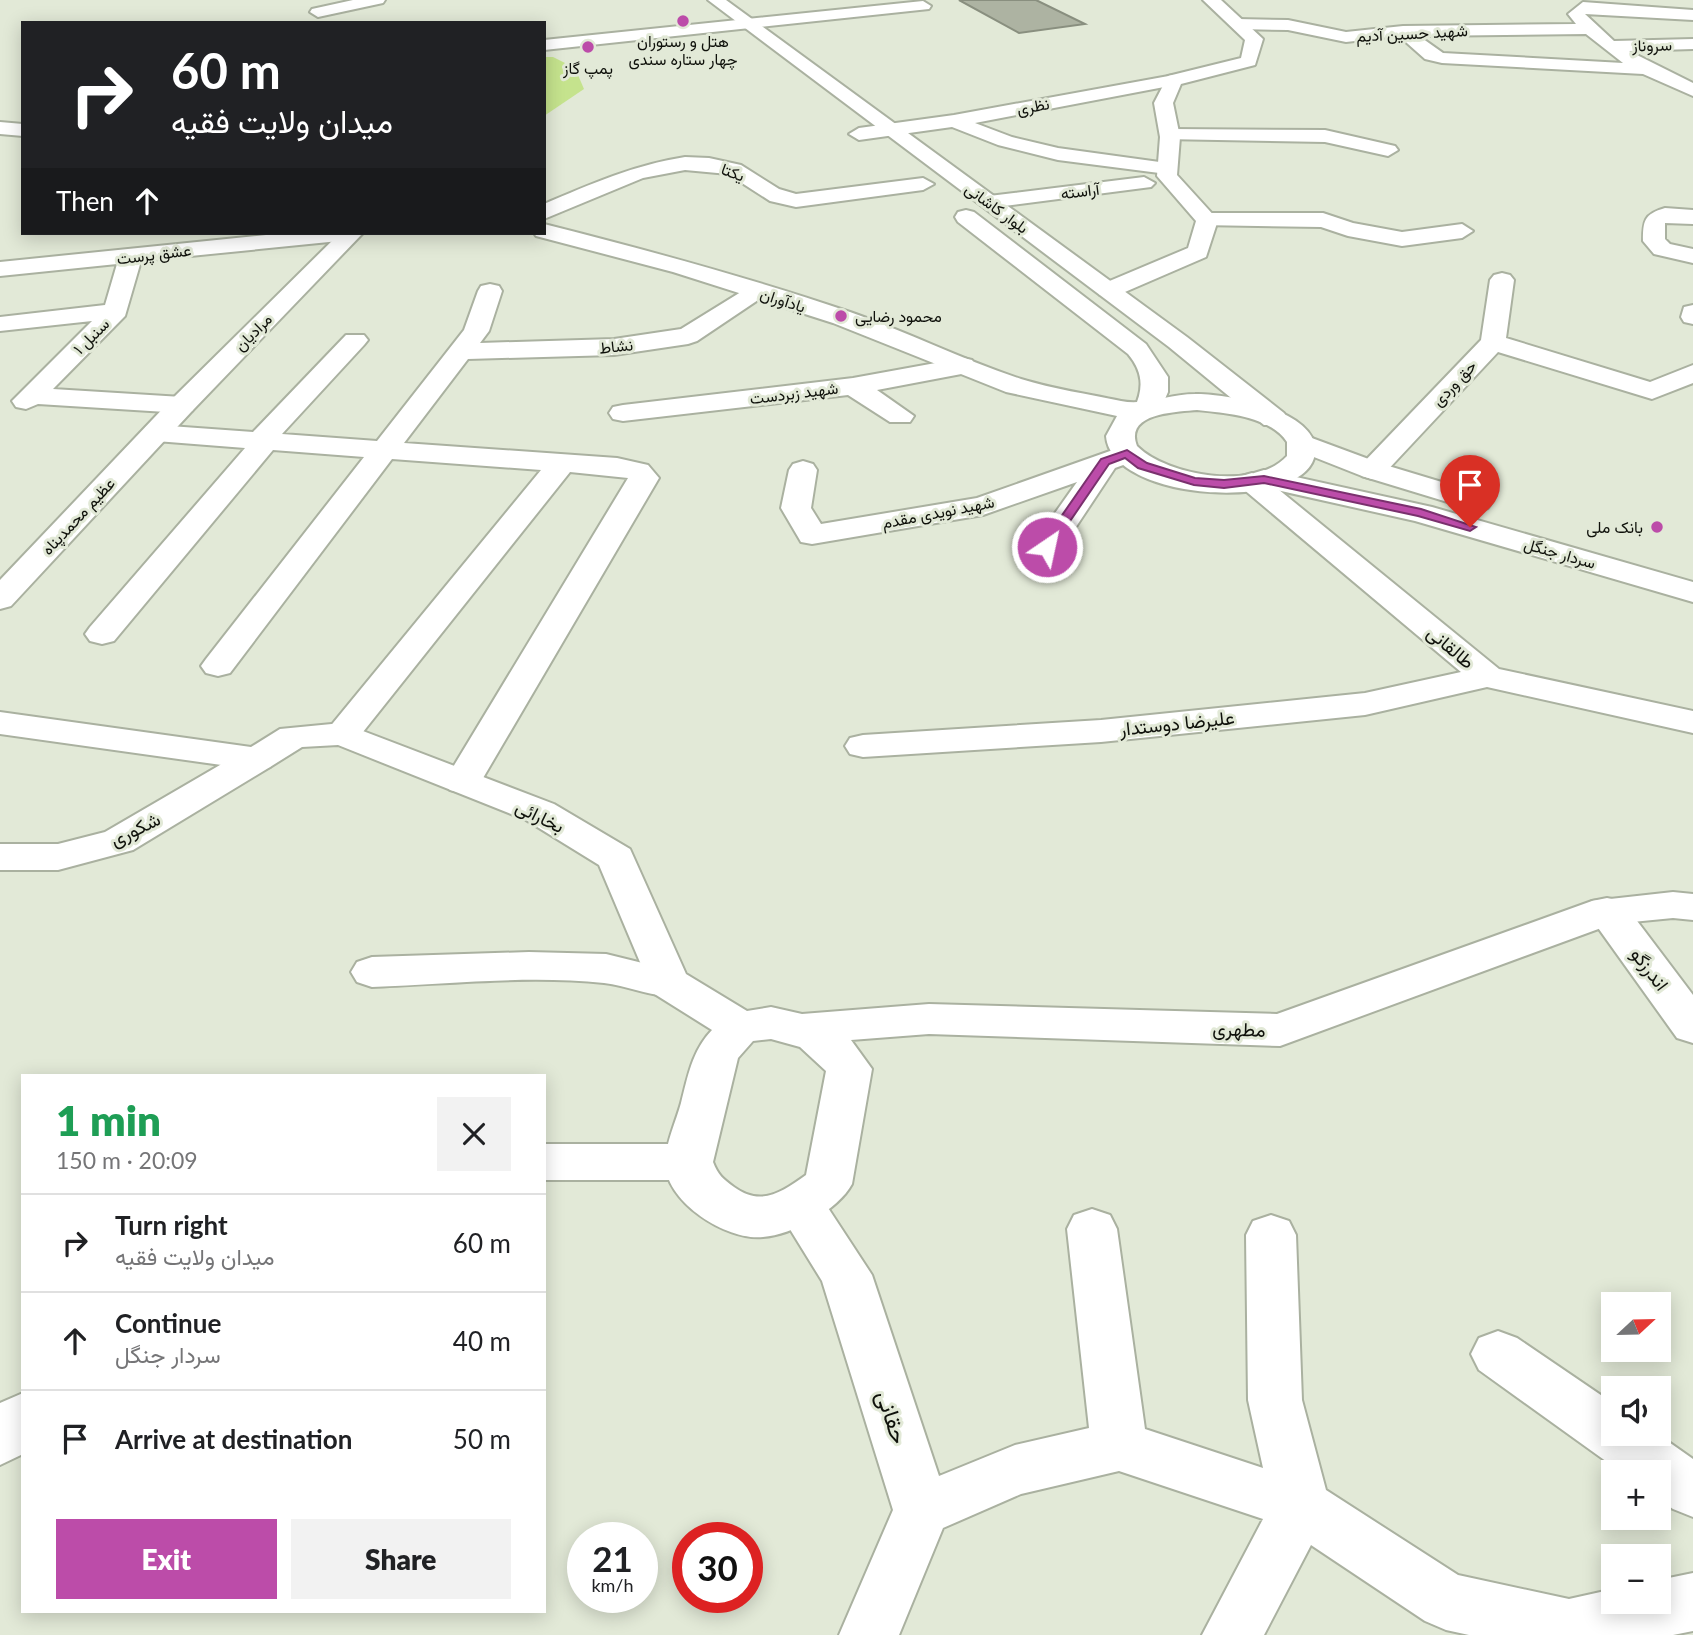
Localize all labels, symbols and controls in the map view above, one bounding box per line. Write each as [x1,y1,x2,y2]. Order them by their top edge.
marker: هتل و رستوران چهار ستاره سندی [675,13,691,29]
street label: شهید حسین آدیم [1356,20,1468,47]
place label: هتل و رستوران چهار ستاره سندی [629,31,738,71]
street label: سروناز [1631,35,1672,56]
marker: پمپ گاز [580,39,596,55]
text: 60 m [171,41,281,99]
icon: right [56,49,147,140]
place label: پمپ گاز [562,58,613,80]
street label: نظری [1015,93,1051,120]
text: میدان ولایت فقیه [171,101,393,140]
street label: یکتا [719,159,747,185]
street label: بلوار کاشانی [961,178,1033,238]
street label: آراسته [1060,179,1102,204]
icon: ahead [128,182,166,220]
text: Then [56,185,114,217]
street label: عشق پرست [116,240,193,270]
street label: یادآوران [757,283,808,318]
place label: محمود رضایی [855,306,942,327]
marker: محمود رضایی [833,308,849,324]
street label: مرادیان [230,309,277,356]
street label: سنبل ۱ [69,314,114,359]
street label: نشاط [598,334,634,357]
street label: حق وردی [1428,355,1481,411]
street label: شهید زبردست [749,378,839,409]
pin [1440,455,1500,527]
icon: arrive [1451,466,1489,504]
street label: عظیم محمدپناه [37,473,120,560]
street label: شهید نویدی مقدم [880,491,996,534]
position arrow [1010,510,1084,584]
place label: بانک ملی [1586,517,1643,538]
marker: بانک ملی [1649,519,1665,535]
street label: سردار جنگل [1522,533,1598,574]
street label: طالقانی [1422,620,1480,674]
street label: علیرضا دوستدار [1117,705,1236,741]
street label: بخارائی [512,794,568,838]
street label: شکوری [106,807,164,851]
street label: اندرزگو [1626,943,1674,995]
street label: مطهری [1212,1016,1266,1042]
text: 1 min [56,1095,161,1145]
button: close [437,1097,511,1171]
text: 150 m · 20:09 [56,1146,198,1174]
text: Turn right [115,1209,228,1241]
icon: right [56,1224,94,1262]
text: 60 m [453,1227,511,1259]
text: میدان ولایت فقیه [115,1242,275,1270]
north arrow [1601,1292,1671,1362]
map controls [1601,1292,1671,1614]
text: Continue [115,1307,221,1339]
icon: ahead [56,1322,94,1360]
text: 40 m [453,1325,511,1357]
text: سردار جنگل [115,1340,221,1368]
button: sound [1601,1376,1671,1446]
street label: حقانی [870,1387,915,1447]
icon: arrive [56,1420,94,1458]
text: Arrive at destination [115,1423,352,1455]
text: 50 m [453,1423,511,1455]
button: + [1601,1460,1671,1530]
button: Exit [56,1519,277,1599]
button: Share [291,1519,511,1599]
speed limit sign: 30 [672,1522,763,1613]
text: 21 [592,1537,633,1579]
button: − [1601,1544,1671,1614]
text: km/h [591,1574,634,1596]

